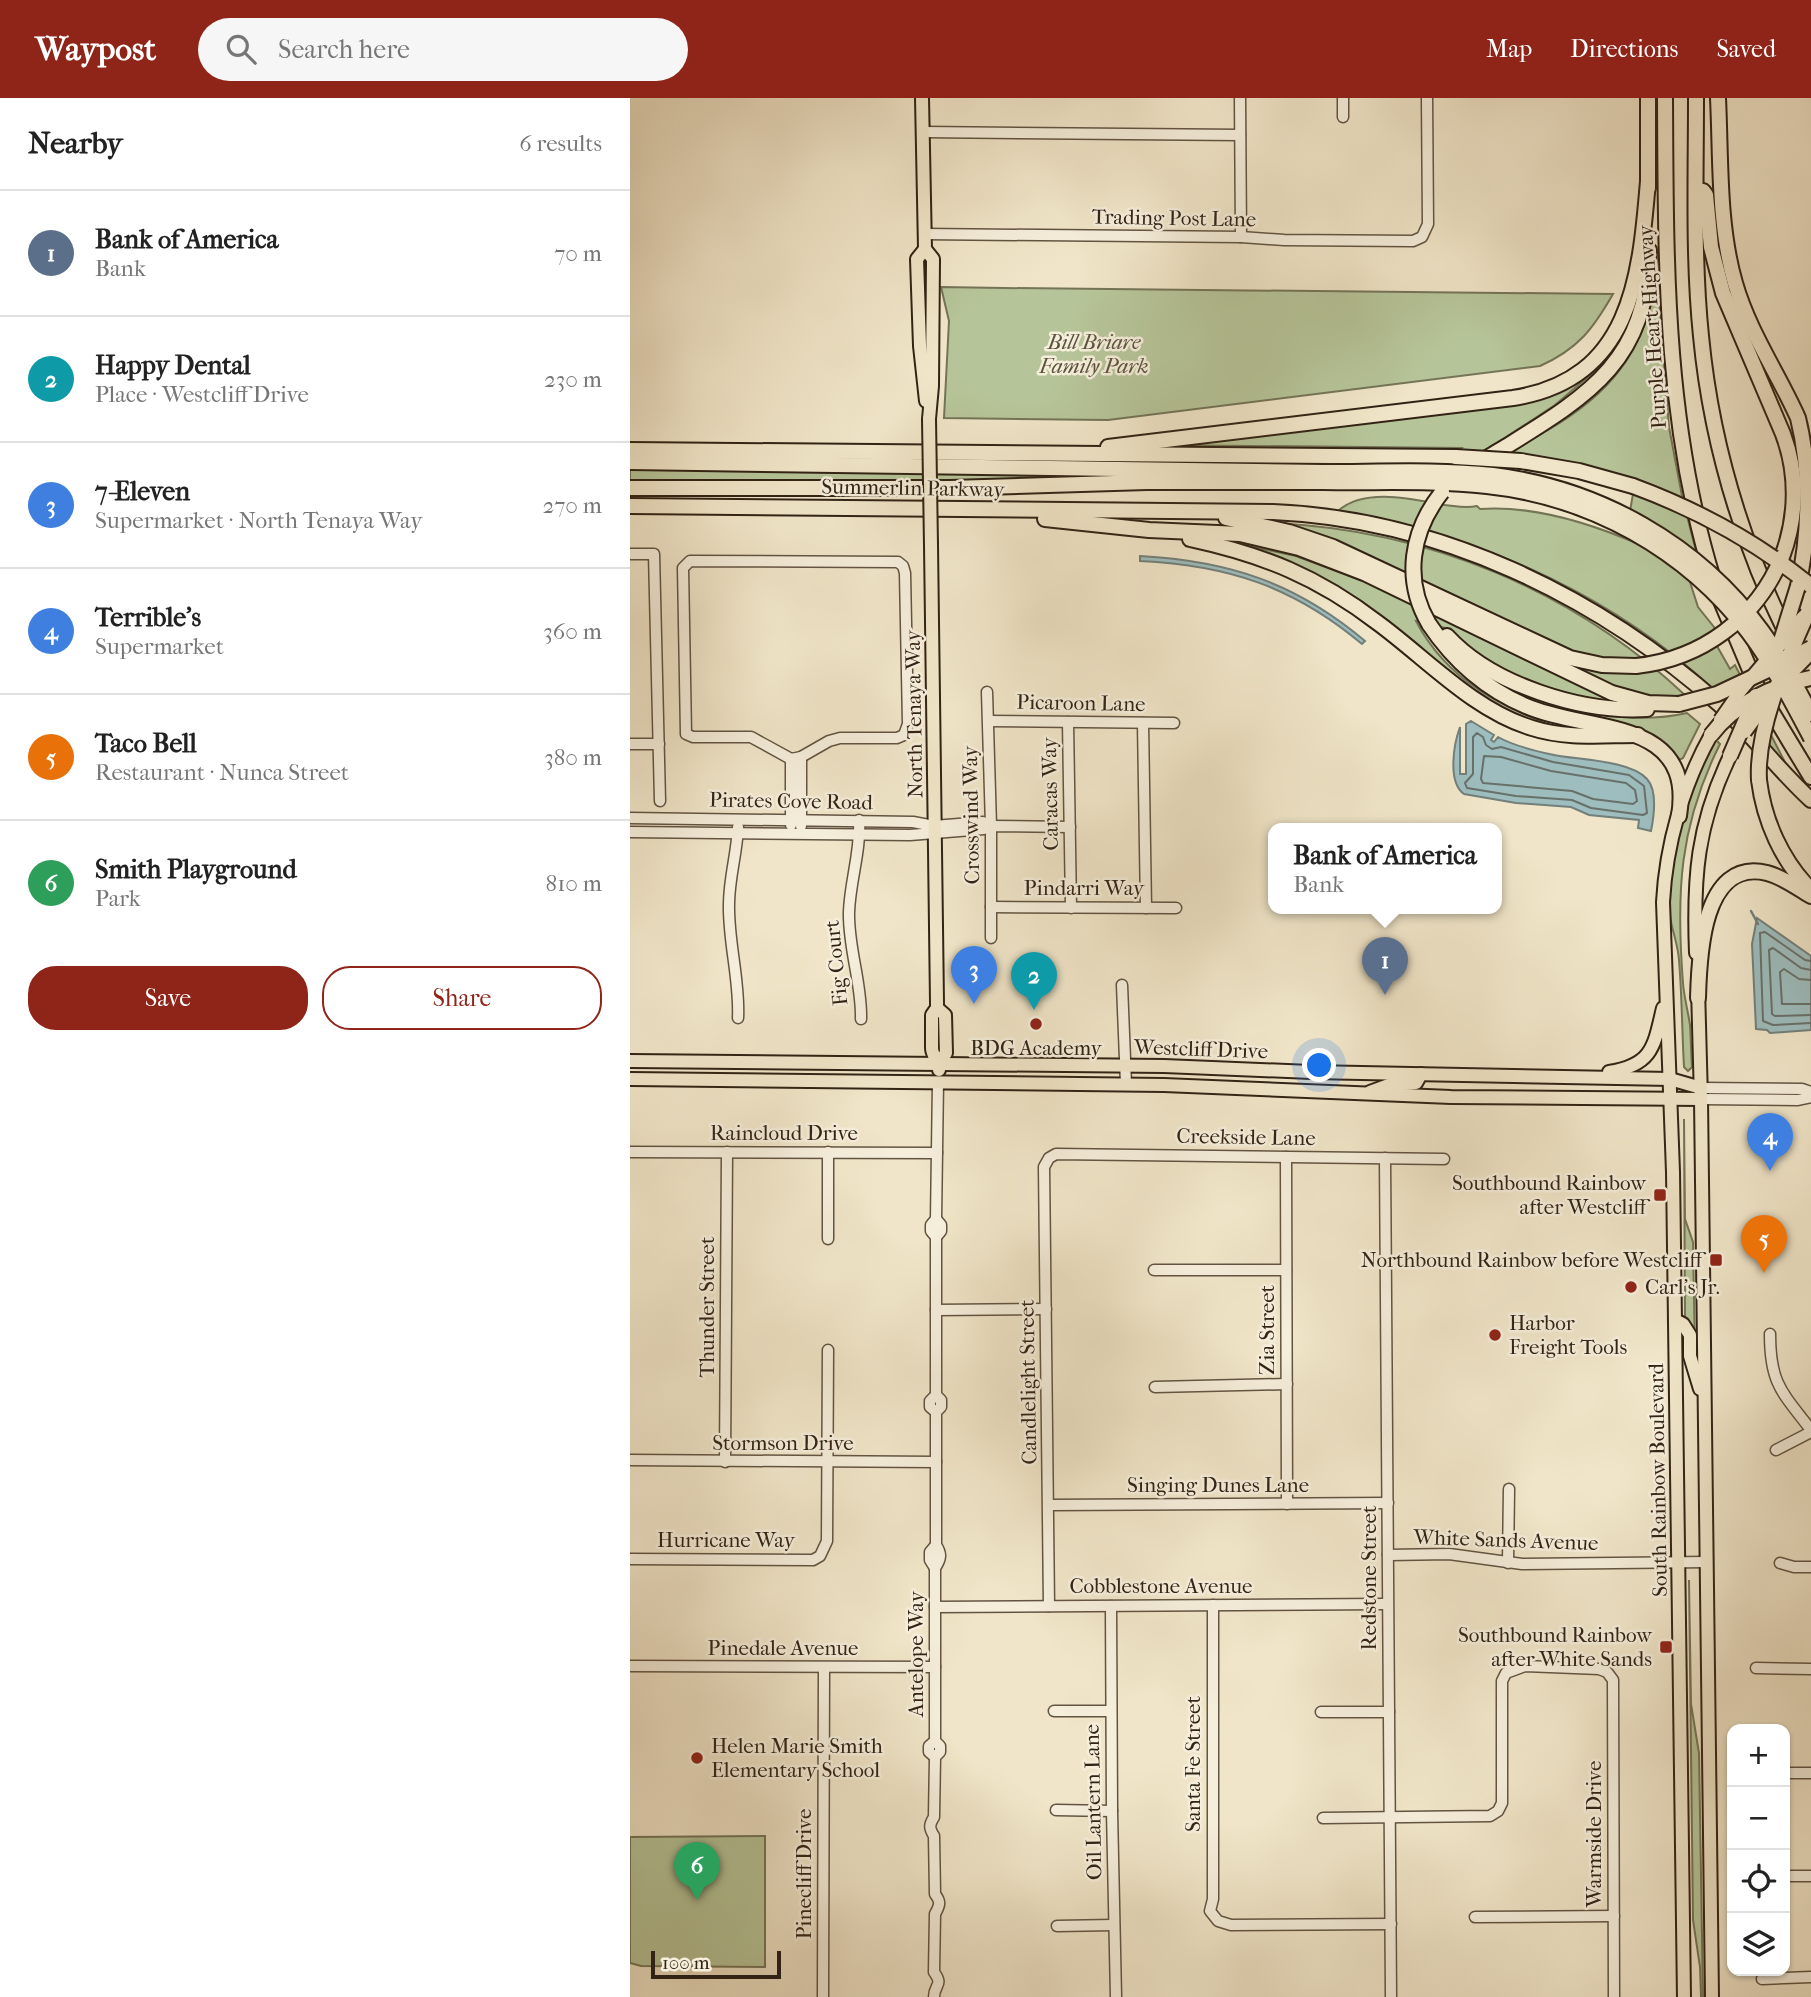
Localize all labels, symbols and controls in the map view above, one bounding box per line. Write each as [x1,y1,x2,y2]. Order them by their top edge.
search box [198,18,688,81]
text: Waypost [35,30,156,69]
icon: search [222,30,260,68]
text: Search here [278,34,410,65]
text: Map [1486,35,1532,63]
text: Directions [1570,35,1678,63]
text: Saved [1716,35,1776,63]
text: Nearby [28,126,123,161]
text: 6 results [519,130,602,157]
street label: Trading Post Lane [1092,205,1256,231]
street label: Purple Heart Highway [1633,223,1671,430]
text: Bank of America [95,224,278,255]
text: 1 [47,240,55,267]
text: 70 m [554,240,602,267]
text: Bank [95,255,146,282]
park label: Bill Briare Family Park [1038,330,1149,378]
text: Happy Dental [95,350,251,381]
text: 2 [45,366,57,393]
text: 230 m [544,366,602,393]
text: Place · Westcliff Drive [95,381,309,408]
street label: Summerlin Parkway [821,474,1006,502]
text: 7-Eleven [95,476,190,507]
text: 3 [46,492,56,519]
text: 270 m [542,492,602,519]
text: Supermarket · North Tenaya Way [95,507,423,534]
text: Terrible's [95,602,201,633]
text: 4 [44,618,58,645]
text: 360 m [543,618,602,645]
street label: North Tenaya Way [901,629,927,798]
text: Supermarket [95,633,224,660]
street label: Picaroon Lane [1016,690,1146,716]
text: Taco Bell [95,728,197,759]
street label: Caracas Way [1037,736,1063,851]
text: 5 [46,744,56,771]
text: 380 m [544,744,602,771]
street label: Crosswind Way [958,745,984,884]
text: Restaurant · Nunca Street [95,759,349,786]
street label: Pirates Cove Road [709,788,874,814]
popup [1268,823,1502,914]
text: Bank of America [1293,840,1477,871]
text: Smith Playground [95,854,297,885]
text: 6 [45,870,57,897]
text: 810 m [546,870,602,897]
text: Bank [1293,871,1344,898]
street label: Pindarri Way [1024,876,1145,900]
text: Park [95,885,141,912]
street label: Fig Court [820,918,852,1007]
pin: 1 [1362,937,1408,995]
pin: 3 [951,946,997,1004]
pin: 2 [1011,952,1057,1010]
button: Save [28,966,308,1030]
button: Share [322,966,602,1030]
marker: BDG Academy [1028,1016,1044,1032]
street label: Westcliff Drive [1133,1035,1268,1063]
place label: BDG Academy [970,1036,1103,1060]
your location [1302,1048,1336,1082]
pin: 4 [1747,1113,1793,1171]
street label: Raincloud Drive [710,1121,858,1145]
street label: Creekside Lane [1176,1124,1316,1150]
place label: Southbound Rainbow after Westcliff [1452,1171,1651,1219]
marker: Southbound Rainbow after Westcliff [1652,1187,1668,1203]
pin: 5 [1741,1215,1787,1273]
street label: Thunder Street [695,1236,719,1377]
place label: Northbound Rainbow before Westcliff [1361,1248,1707,1272]
marker: Northbound Rainbow before Westcliff [1708,1252,1724,1268]
place label: Carl's Jr. [1645,1275,1720,1299]
marker: Carl's Jr. [1623,1279,1639,1295]
street label: Zia Street [1255,1284,1279,1375]
street label: Candlelight Street [1015,1299,1041,1465]
place label: Harbor Freight Tools [1509,1311,1628,1359]
marker: Harbor Freight Tools [1487,1327,1503,1343]
street label: South Rainbow Boulevard [1644,1362,1672,1597]
street label: Stormson Drive [712,1431,854,1455]
street label: Singing Dunes Lane [1127,1473,1309,1497]
street label: Redstone Street [1357,1505,1381,1650]
street label: White Sands Avenue [1412,1525,1599,1555]
street label: Hurricane Way [657,1528,796,1552]
street label: Cobblestone Avenue [1069,1574,1253,1598]
street label: Antelope Way [904,1590,928,1718]
place label: Southbound Rainbow after White Sands [1458,1623,1653,1671]
street label: Pinedale Avenue [708,1636,858,1660]
marker: Southbound Rainbow after White Sands [1658,1639,1674,1655]
street label: Santa Fe Street [1181,1696,1205,1832]
street label: Oil Lantern Lane [1080,1724,1106,1880]
map controls [1727,1724,1790,1976]
button: + [1727,1724,1790,1787]
place label: Helen Marie Smith Elementary School [711,1734,883,1782]
marker: Helen Marie Smith Elementary School [689,1750,705,1766]
street label: Warmside Drive [1582,1761,1606,1908]
button: − [1727,1787,1790,1850]
street label: Pinecliff Drive [792,1809,816,1939]
pin: 6 [674,1842,720,1900]
button: locate [1727,1850,1790,1913]
button: layers [1727,1913,1790,1976]
scale bar [651,1948,780,1980]
text: 100 m [662,1952,710,1974]

